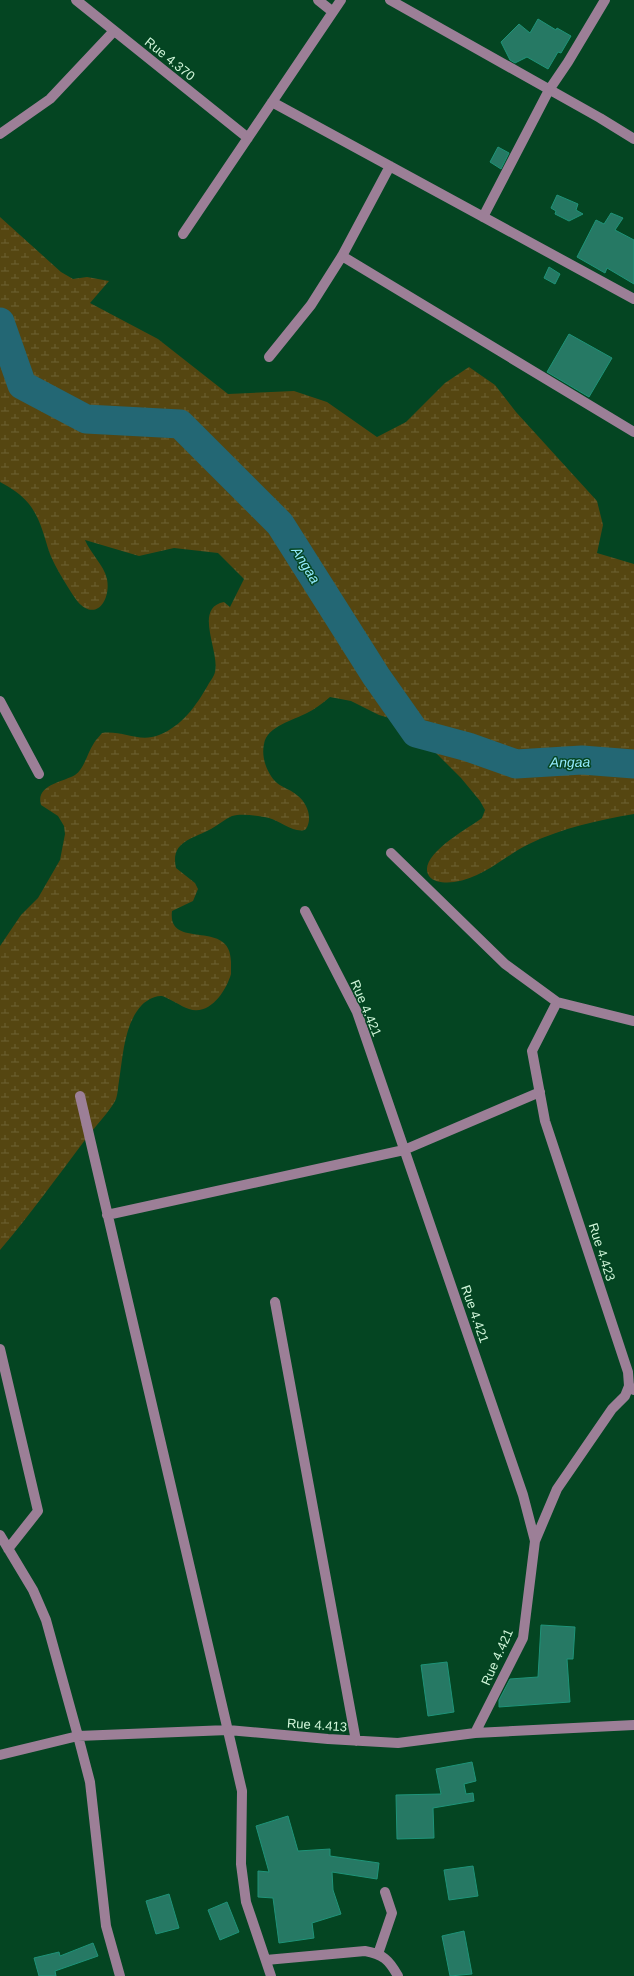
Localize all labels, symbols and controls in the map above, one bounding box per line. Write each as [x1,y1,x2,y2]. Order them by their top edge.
street label: Rue 4.370 [142,34,198,84]
water label: Angaa [288,543,324,587]
water label: Angaa [549,754,591,770]
street label: Rue 4.421 [347,977,385,1039]
street label: Rue 4.423 [586,1221,618,1283]
street label: Rue 4.421 [458,1283,492,1345]
street label: Rue 4.421 [478,1627,516,1687]
street label: Rue 4.413 [287,1715,347,1735]

